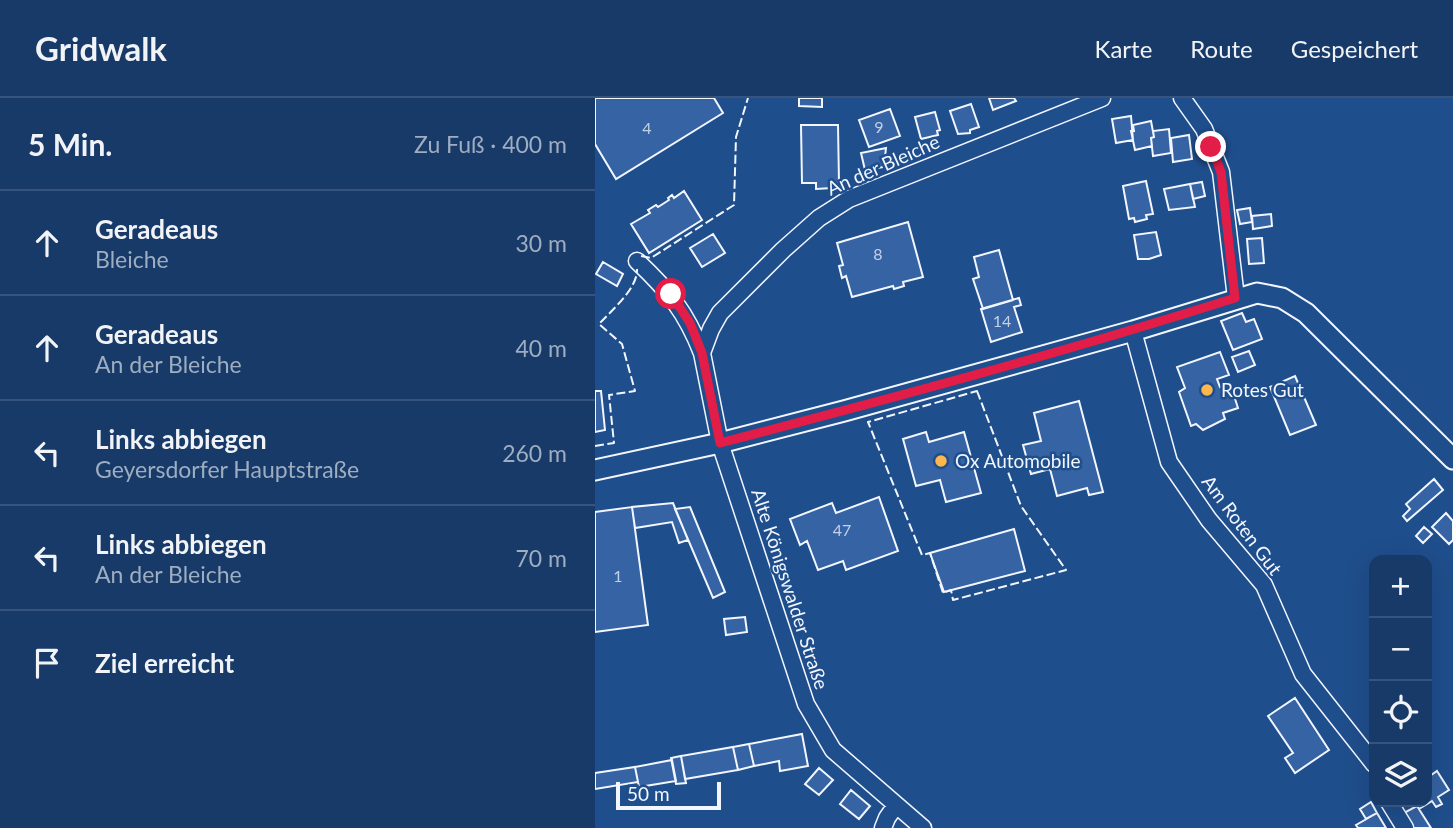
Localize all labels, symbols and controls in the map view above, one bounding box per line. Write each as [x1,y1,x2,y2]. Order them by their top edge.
text: Gridwalk [35,28,167,68]
text: Karte [1095,34,1152,63]
text: Route [1190,34,1253,63]
text: Gespeichert [1291,34,1418,63]
house number: 9 [874,117,884,136]
house number: 4 [642,118,652,137]
text: 5 Min. [28,126,113,162]
street label: An der Bleiche [823,129,943,200]
text: Zu Fuß · 400 m [414,130,567,158]
route end [1195,131,1226,162]
text: Geradeaus [95,213,218,245]
icon: ahead [28,224,66,262]
text: 30 m [516,229,567,257]
house number: 8 [873,244,883,263]
text: Bleiche [95,245,169,273]
route start [655,278,686,309]
house number: 14 [993,311,1011,330]
text: Geradeaus [95,318,218,350]
icon: ahead [28,329,66,367]
text: 40 m [516,334,567,362]
text: An der Bleiche [95,350,242,378]
place label: Rotes Gut [1221,378,1304,401]
marker: Rotes Gut [1199,382,1215,398]
text: Links abbiegen [95,423,267,455]
icon: left [28,434,66,472]
text: 260 m [502,439,567,467]
place label: Ox Automobile [955,449,1080,472]
marker: Ox Automobile [933,453,949,469]
text: Geyersdorfer Hauptstraße [95,455,359,483]
street label: Am Roten Gut [1198,470,1287,579]
street label: Alte Königswalder Straße [747,486,834,692]
house number: 47 [833,520,851,539]
text: Links abbiegen [95,528,267,560]
icon: left [28,539,66,577]
text: 70 m [516,544,567,572]
map controls [1369,555,1432,807]
button: + [1369,555,1432,618]
text: An der Bleiche [95,560,242,588]
house number: 1 [613,566,623,585]
button: − [1369,618,1432,681]
icon: arrive [28,644,66,682]
text: Ziel erreicht [95,647,234,679]
button: locate [1369,681,1432,744]
button: layers [1369,744,1432,807]
scale bar [616,779,721,811]
text: 50 m [627,782,670,805]

